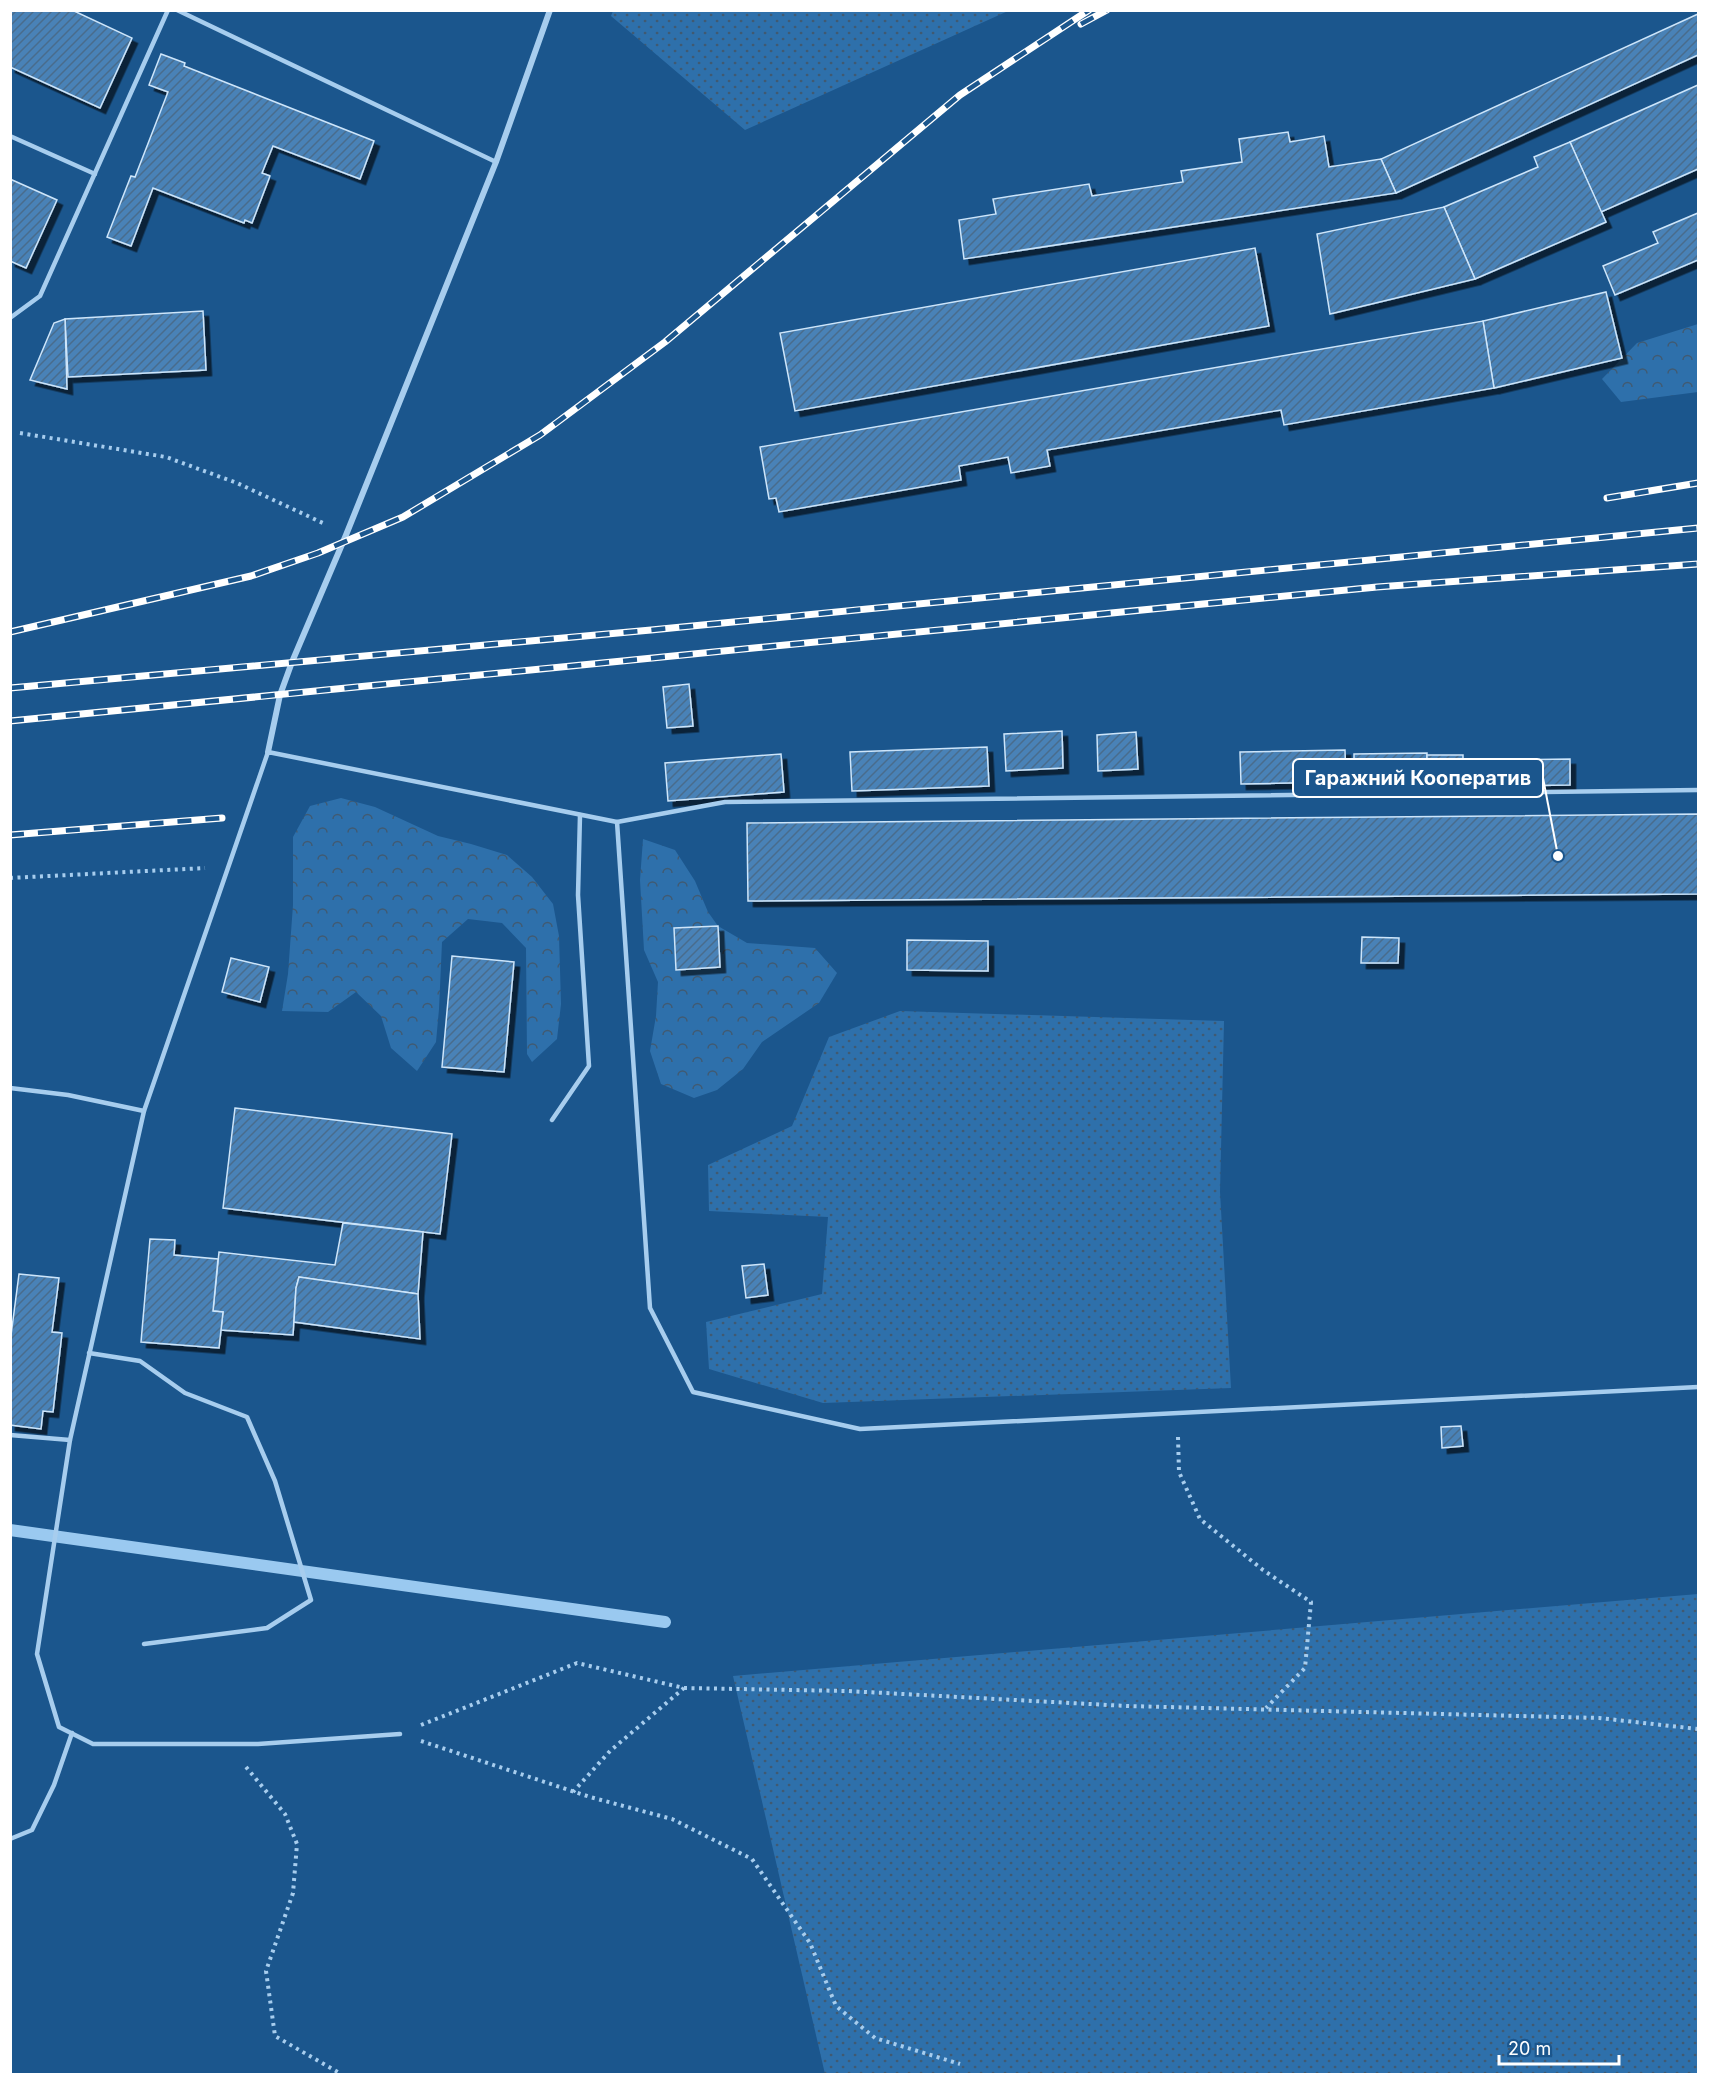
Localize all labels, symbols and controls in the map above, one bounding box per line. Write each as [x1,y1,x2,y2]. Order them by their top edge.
callout: Гаражний Кооператив [1293,759,1543,797]
text: Гаражний Кооператив [1305,766,1531,790]
scale bar [1499,2028,1619,2066]
text: 20 m [1508,2038,1551,2059]

